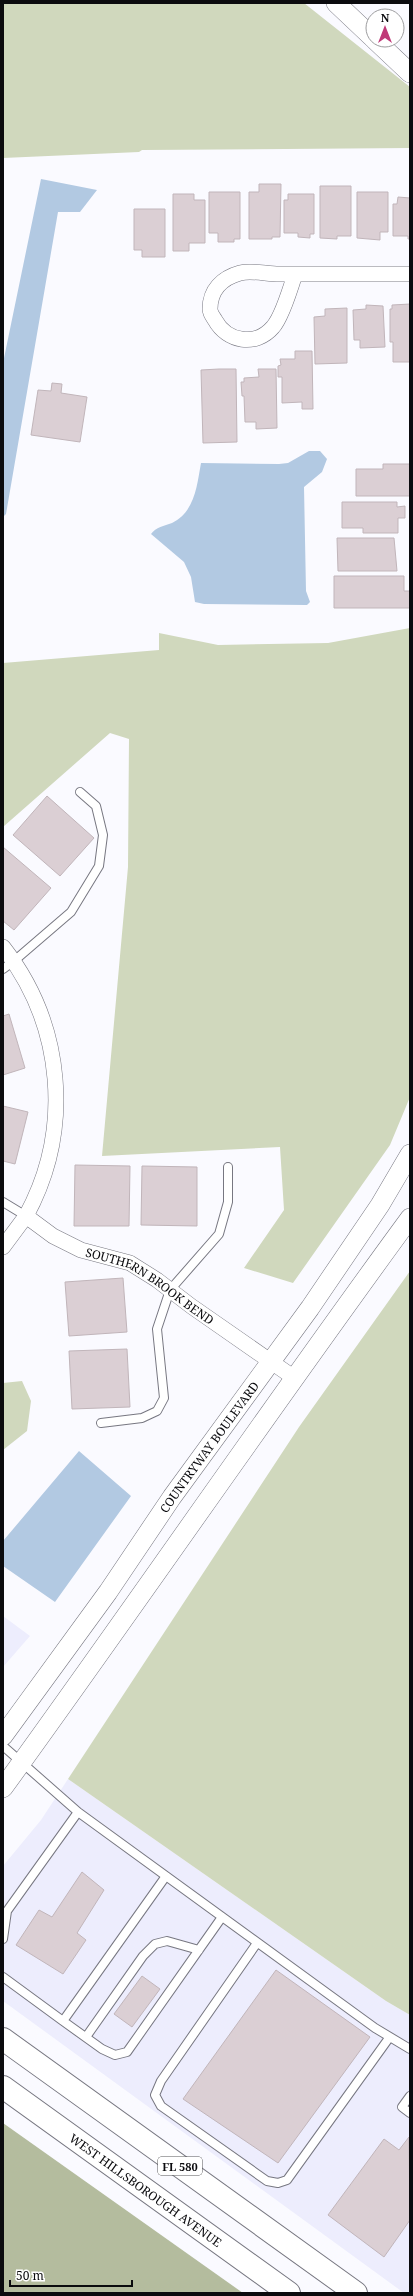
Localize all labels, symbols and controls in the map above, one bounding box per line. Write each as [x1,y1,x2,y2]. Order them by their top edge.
north arrow [365,8,405,48]
text: N [381,10,390,25]
street label: SOUTHERN BROOK BEND [84,1243,218,1328]
street label: COUNTRYWAY BOULEVARD [155,1377,263,1516]
street label: WEST HILLSBOROUGH AVENUE [66,2129,225,2250]
road number: FL 580 [158,2157,202,2175]
scale bar [10,2262,132,2288]
text: 50 m [16,2267,44,2284]

